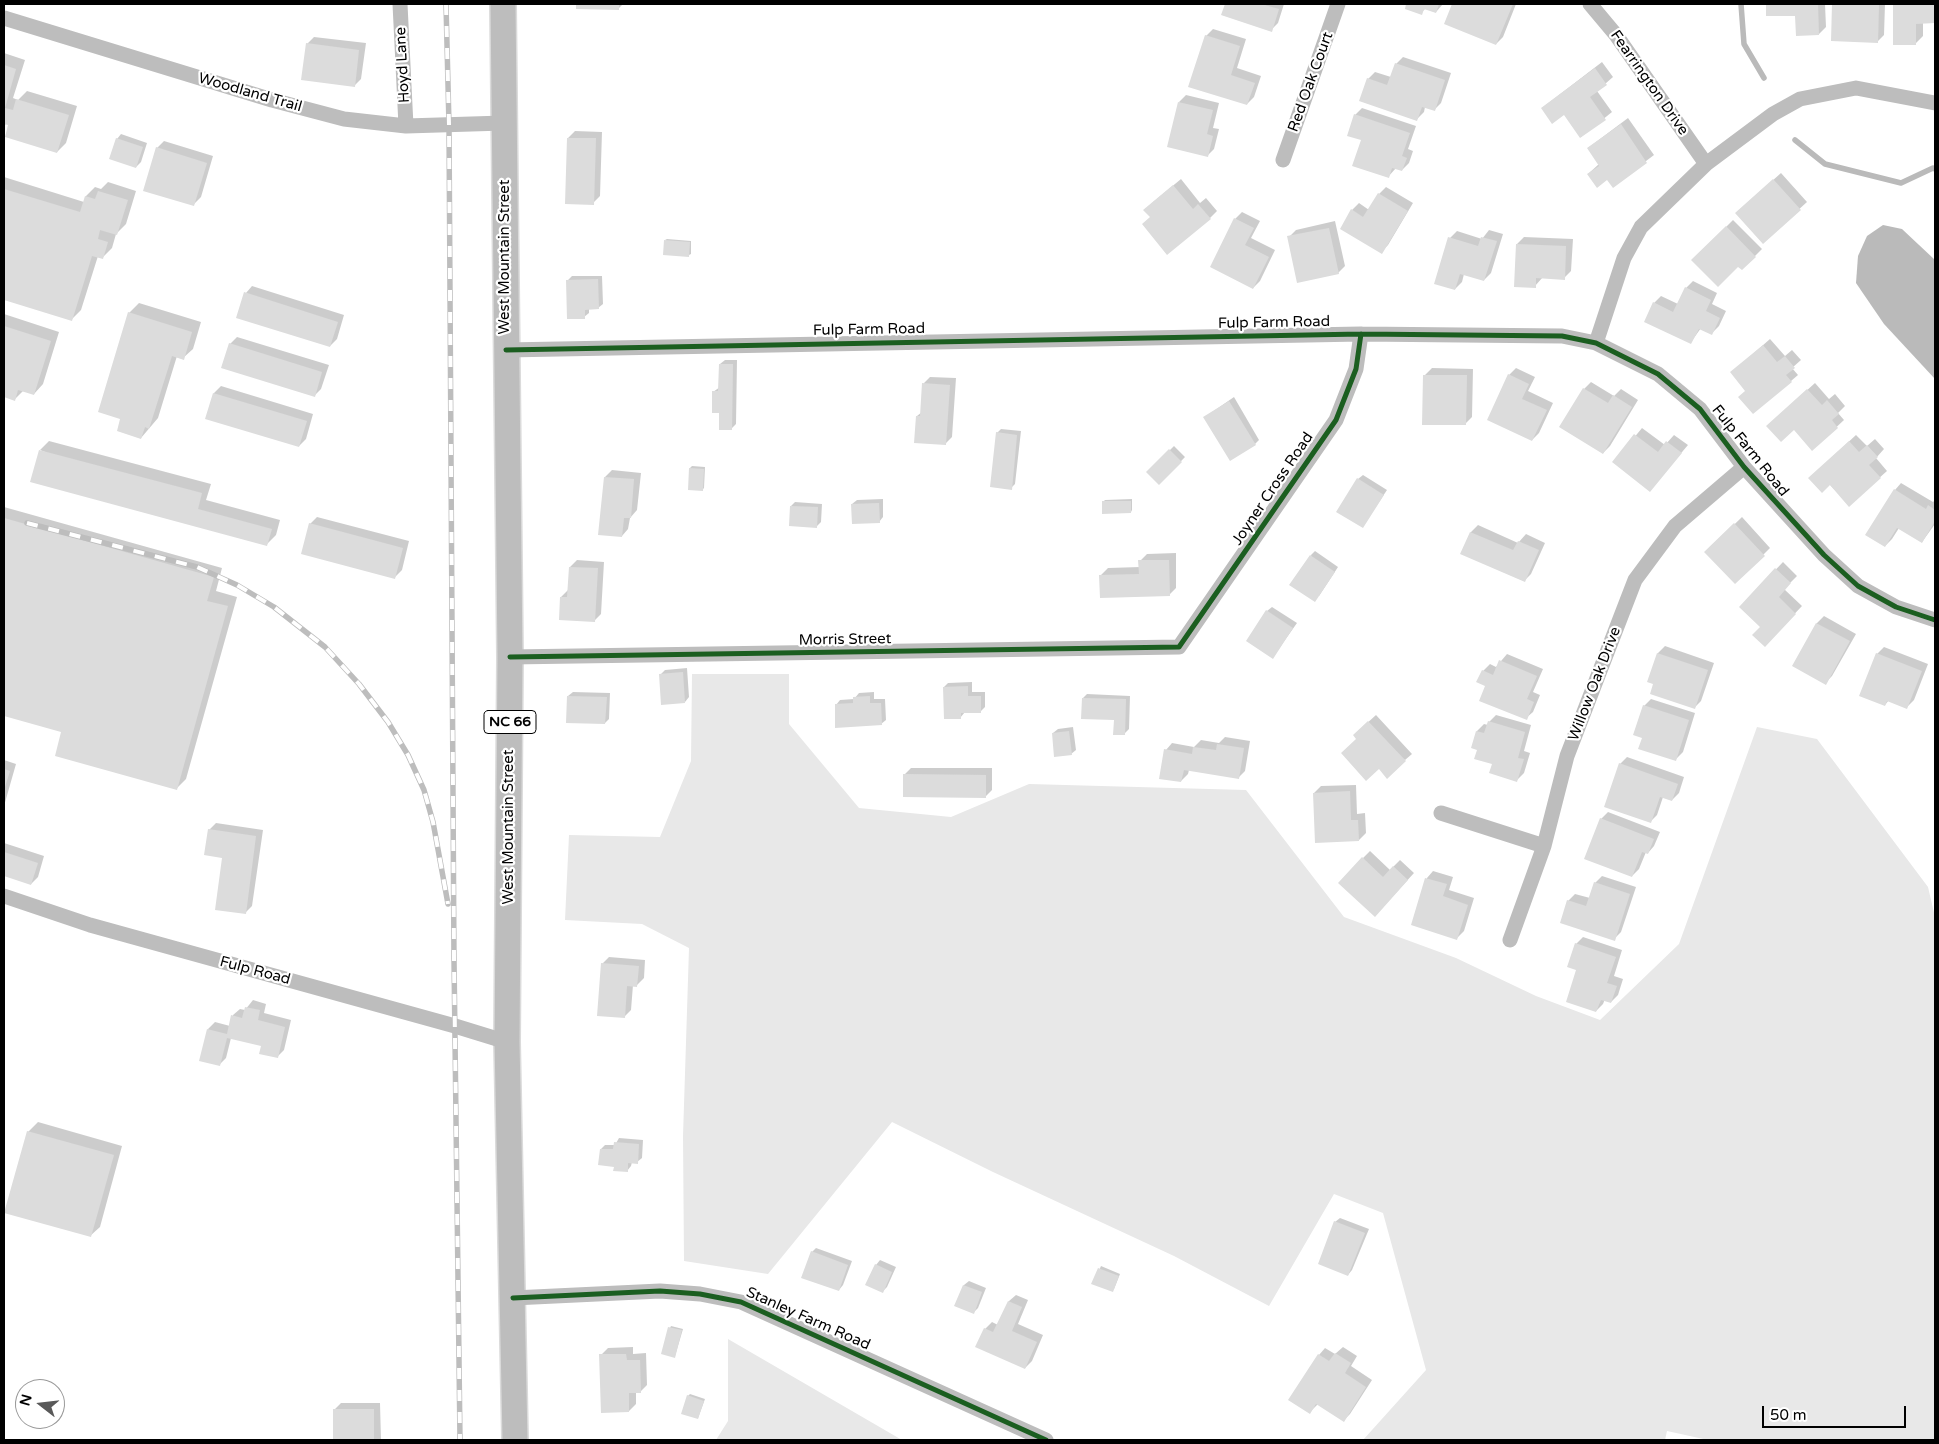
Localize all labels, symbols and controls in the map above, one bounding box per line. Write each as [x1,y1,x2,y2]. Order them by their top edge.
street label: Hoyd Lane [392,27,414,103]
street label: Fearrington Drive [1606,27,1692,139]
street label: Red Oak Court [1285,30,1337,134]
street label: Woodland Trail [196,70,304,116]
street label: West Mountain Street [496,179,514,335]
street label: Fulp Farm Road [1218,313,1330,333]
street label: Fulp Farm Road [813,320,925,340]
street label: Fulp Farm Road [1708,402,1792,500]
street label: Joyner Cross Road [1229,429,1317,549]
street label: Willow Oak Drive [1565,625,1625,743]
street label: Morris Street [799,630,891,650]
road number: NC 66 [484,710,536,734]
street label: West Mountain Street [500,749,518,905]
street label: Fulp Road [218,953,292,989]
street label: Stanley Farm Road [743,1284,873,1354]
north arrow [15,1379,65,1429]
text: N [16,1392,36,1408]
scale bar [1764,1396,1908,1428]
text: 50 m [1770,1406,1807,1424]

